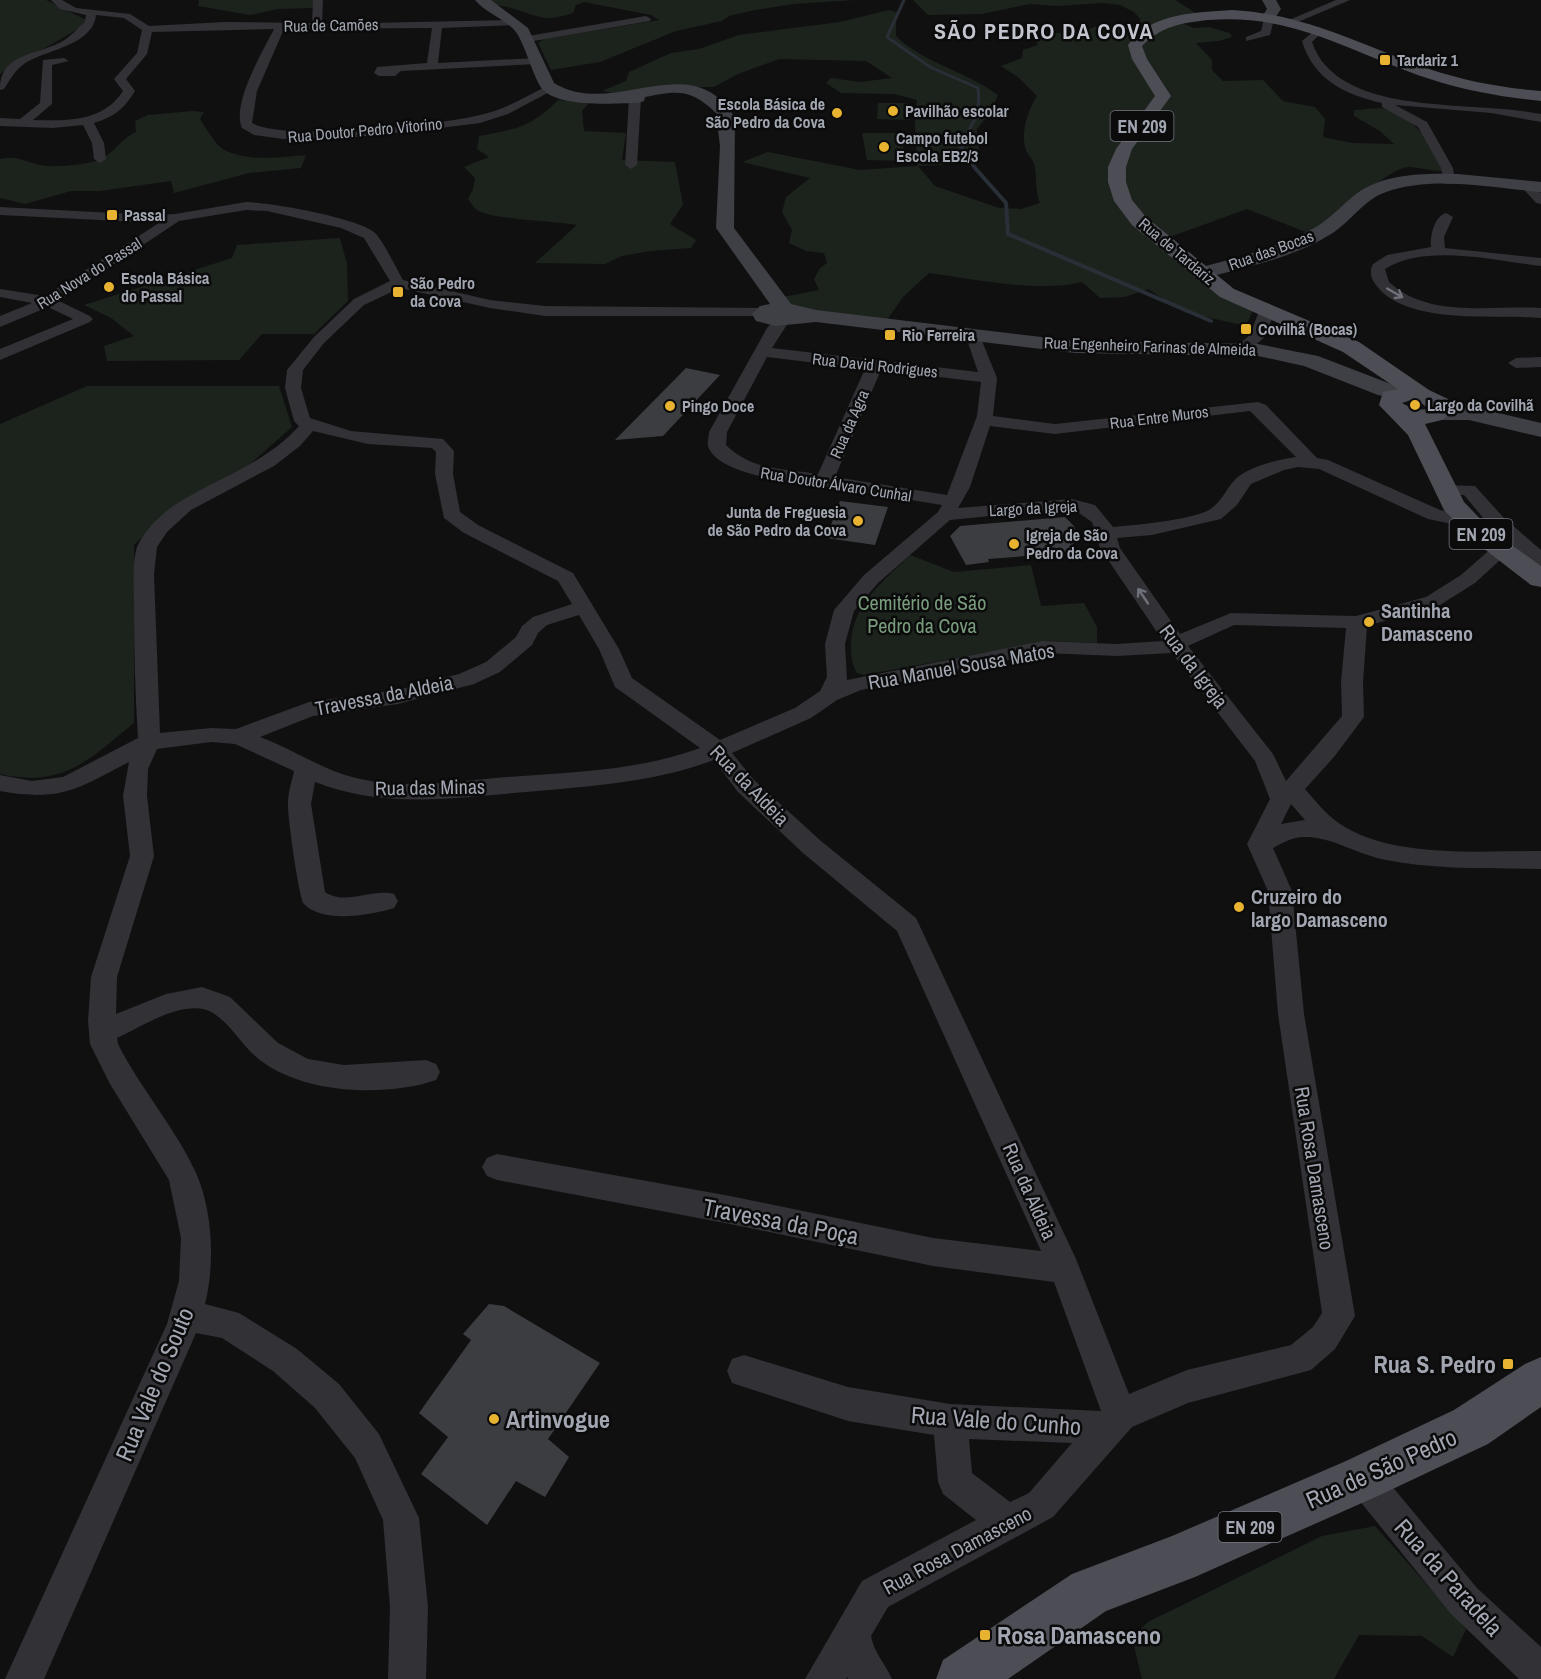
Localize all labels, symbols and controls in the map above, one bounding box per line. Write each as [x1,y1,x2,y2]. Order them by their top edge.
street label: Rua de Camões [283,13,379,37]
district label: SÃO PEDRO DA COVA [934,16,1154,46]
place label: Tardariz 1 [1397,49,1459,71]
marker: Tardariz 1 [1378,53,1392,67]
place label: Escola Básica de São Pedro da Cova [705,93,826,133]
place label: Pavilhão escolar [905,100,1009,122]
marker: Pavilhão escolar [886,104,900,118]
marker: Escola Básica de São Pedro da Cova [830,106,844,120]
road number: EN 209 [1110,111,1174,141]
street label: Rua Doutor Pedro Vitorino [287,112,443,148]
place label: Campo futebol Escola EB2/3 [896,127,988,167]
marker: Campo futebol Escola EB2/3 [877,140,891,154]
place label: Passal [124,204,166,226]
marker: Passal [105,208,119,222]
street label: Rua de Tardariz [1134,213,1220,290]
street label: Rua das Bocas [1225,224,1317,276]
street label: Rua Nova do Passal [32,232,146,314]
place label: Escola Básica do Passal [121,267,210,307]
place label: São Pedro da Cova [410,272,475,312]
marker: Escola Básica do Passal [102,280,116,294]
marker: São Pedro da Cova [391,285,405,299]
one-way arrow [1386,288,1403,300]
place label: Covilhã (Bocas) [1258,318,1357,340]
marker: Covilhã (Bocas) [1239,322,1253,336]
place label: Rio Ferreira [902,324,976,346]
marker: Rio Ferreira [883,328,897,342]
street label: Rua Engenheiro Farinas de Almeida [1044,331,1257,361]
street label: Rua David Rodrigues [811,347,939,383]
street label: Rua da Agra [824,386,874,462]
place label: Largo da Covilhã [1427,394,1534,416]
place label: Pingo Doce [682,395,754,417]
marker: Largo da Covilhã [1408,398,1422,412]
marker: Pingo Doce [663,399,677,413]
street label: Rua Entre Muros [1108,400,1210,434]
street label: Rua Doutor Álvaro Cunhal [759,461,913,507]
street label: Largo da Igreja [988,495,1078,521]
place label: Junta de Freguesia de São Pedro da Cova [707,501,847,541]
marker: Junta de Freguesia de São Pedro da Cova [851,514,865,528]
road number: EN 209 [1450,519,1512,549]
place label: Igreja de São Pedro da Cova [1026,524,1119,564]
marker: Igreja de São Pedro da Cova [1007,537,1021,551]
one-way arrow [1137,588,1149,604]
park label: Cemitério de São Pedro da Cova [858,589,986,639]
place label: Santinha Damasceno [1381,597,1473,647]
marker: Santinha Damasceno [1362,615,1376,629]
street label: Rua da Igreja [1154,619,1234,713]
street label: Rua Manuel Sousa Matos [866,636,1056,696]
street label: Travessa da Aldeia [313,668,455,722]
street label: Rua da Aldeia [704,739,796,831]
street label: Rua das Minas [375,773,485,801]
place label: Cruzeiro do largo Damasceno [1251,883,1388,933]
marker: Cruzeiro do largo Damasceno [1232,900,1246,914]
street label: Rua Rosa Damasceno [1289,1084,1341,1252]
street label: Rua da Aldeia [997,1138,1063,1244]
street label: Travessa da Poça [700,1190,862,1252]
street label: Rua Vale do Souto [107,1302,201,1466]
place label: Rua S. Pedro [1374,1348,1496,1380]
marker: Rua S. Pedro [1501,1357,1515,1371]
street label: Rua Vale do Cunho [910,1398,1082,1442]
place label: Artinvogue [506,1403,610,1435]
marker: Artinvogue [487,1412,501,1426]
street label: Rua de São Pedro [1301,1420,1461,1516]
street label: Rua Rosa Damasceno [878,1499,1036,1601]
street label: Rua da Paradela [1388,1511,1510,1643]
road number: EN 209 [1218,1512,1282,1542]
place label: Rosa Damasceno [997,1619,1161,1651]
marker: Rosa Damasceno [978,1628,992,1642]

